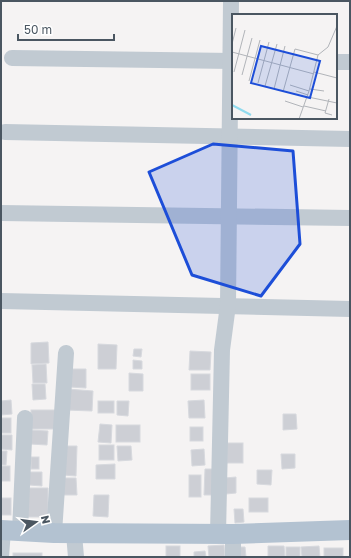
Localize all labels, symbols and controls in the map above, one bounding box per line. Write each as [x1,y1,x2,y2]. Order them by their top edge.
inset map [232,14,337,119]
scale bar [18,16,114,42]
text: 50 m [24,22,52,37]
north arrow [16,502,56,542]
text: N [39,514,54,525]

